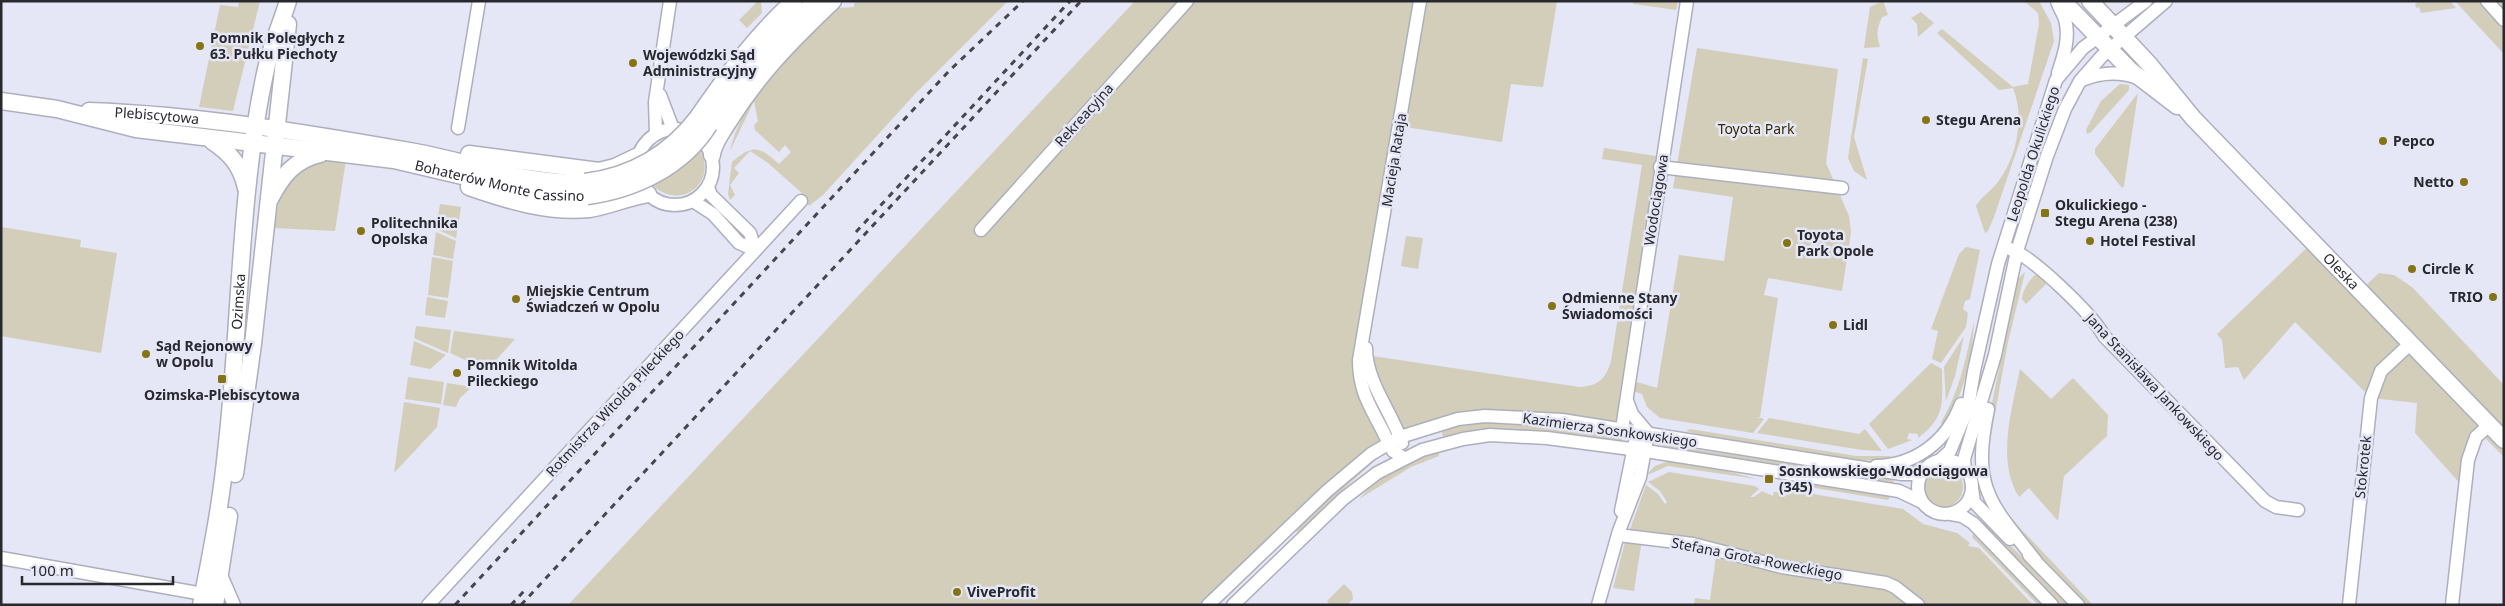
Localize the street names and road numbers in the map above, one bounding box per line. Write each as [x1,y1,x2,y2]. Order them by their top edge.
street label: Rekreacyjna [1050,79,1117,150]
street label: Leopolda Okulickiego [2002,84,2063,224]
street label: Plebiscytowa [114,102,200,128]
street label: Macieja Rataja [1377,112,1410,208]
street label: Wodociągowa [1639,153,1672,247]
street label: Bohaterów Monte Cassino [413,155,585,205]
street label: Oleska [2319,248,2364,293]
street label: Ozimska [226,273,249,330]
street label: Jana Stanisława Jankowskiego [2081,307,2229,464]
street label: Rotmistrza Witolda Pileckiego [541,325,688,480]
street label: Kazimierza Sosnkowskiego [1522,408,1699,451]
street label: Stokrotek [2350,434,2375,499]
street label: Stefana Grota-Roweckiego [1670,533,1844,584]

